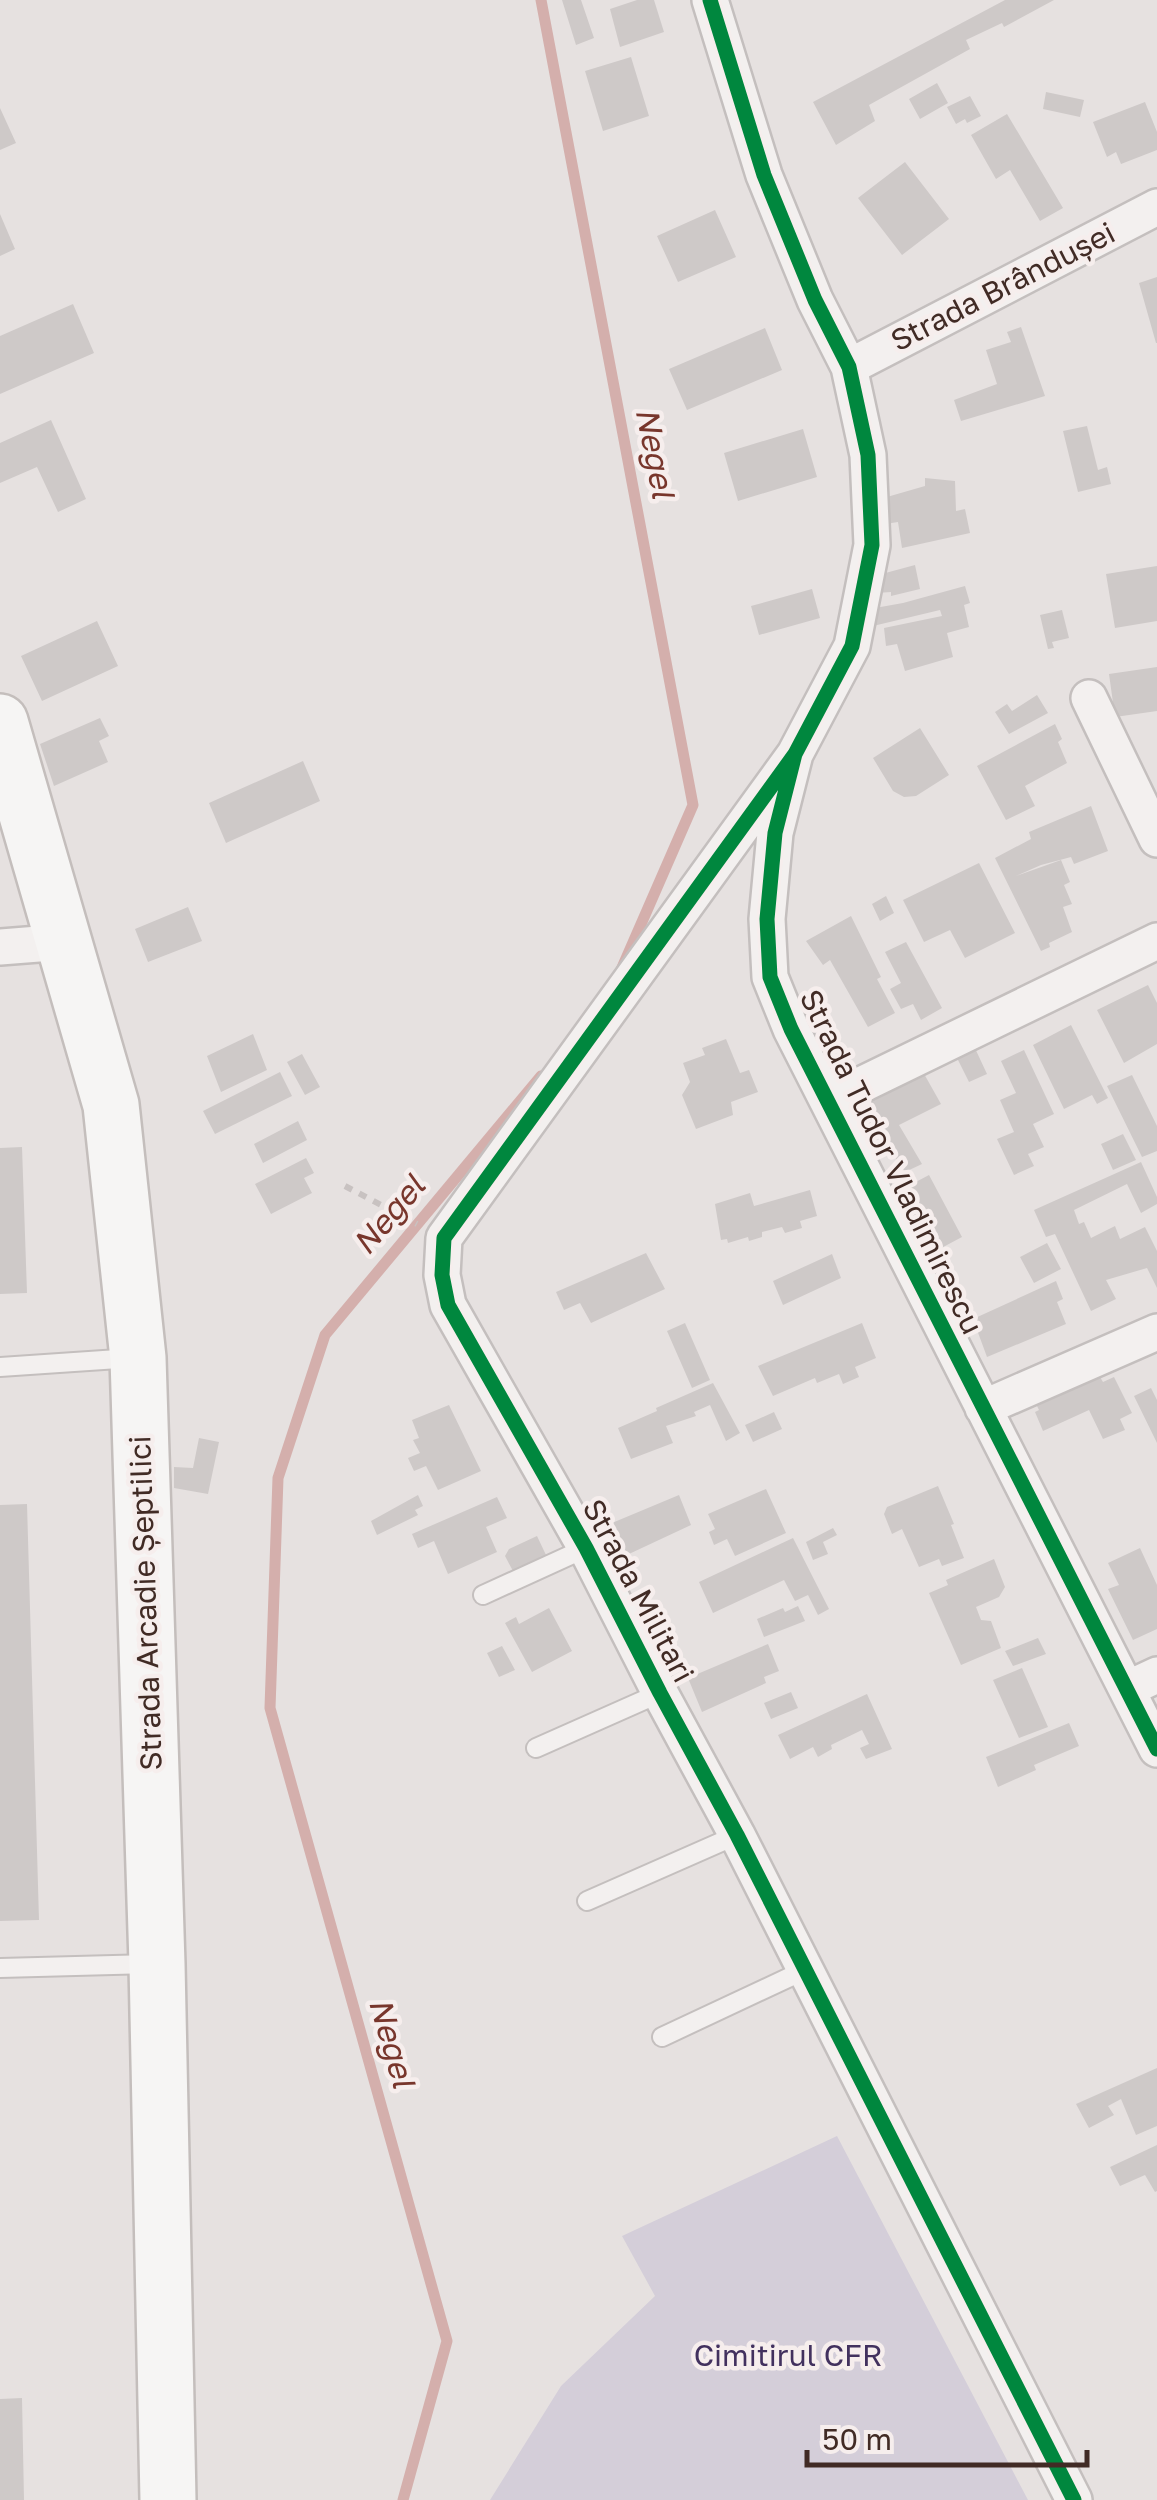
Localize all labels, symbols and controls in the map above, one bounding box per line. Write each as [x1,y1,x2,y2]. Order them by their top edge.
street label: Strada Brândușei [884,214,1121,358]
water label: Negel [629,404,684,503]
street label: Strada Tudor Vladimirescu [793,984,991,1340]
water label: Negel [344,1166,433,1262]
street label: Strada Arcadie Șeptilici [121,1435,169,1771]
street label: Strada Militari [576,1493,702,1688]
water label: Negel [362,1994,424,2094]
park label: Cimitirul CFR [694,2337,882,2373]
scale bar [807,2405,1087,2467]
text: 50 m [822,2421,892,2457]

